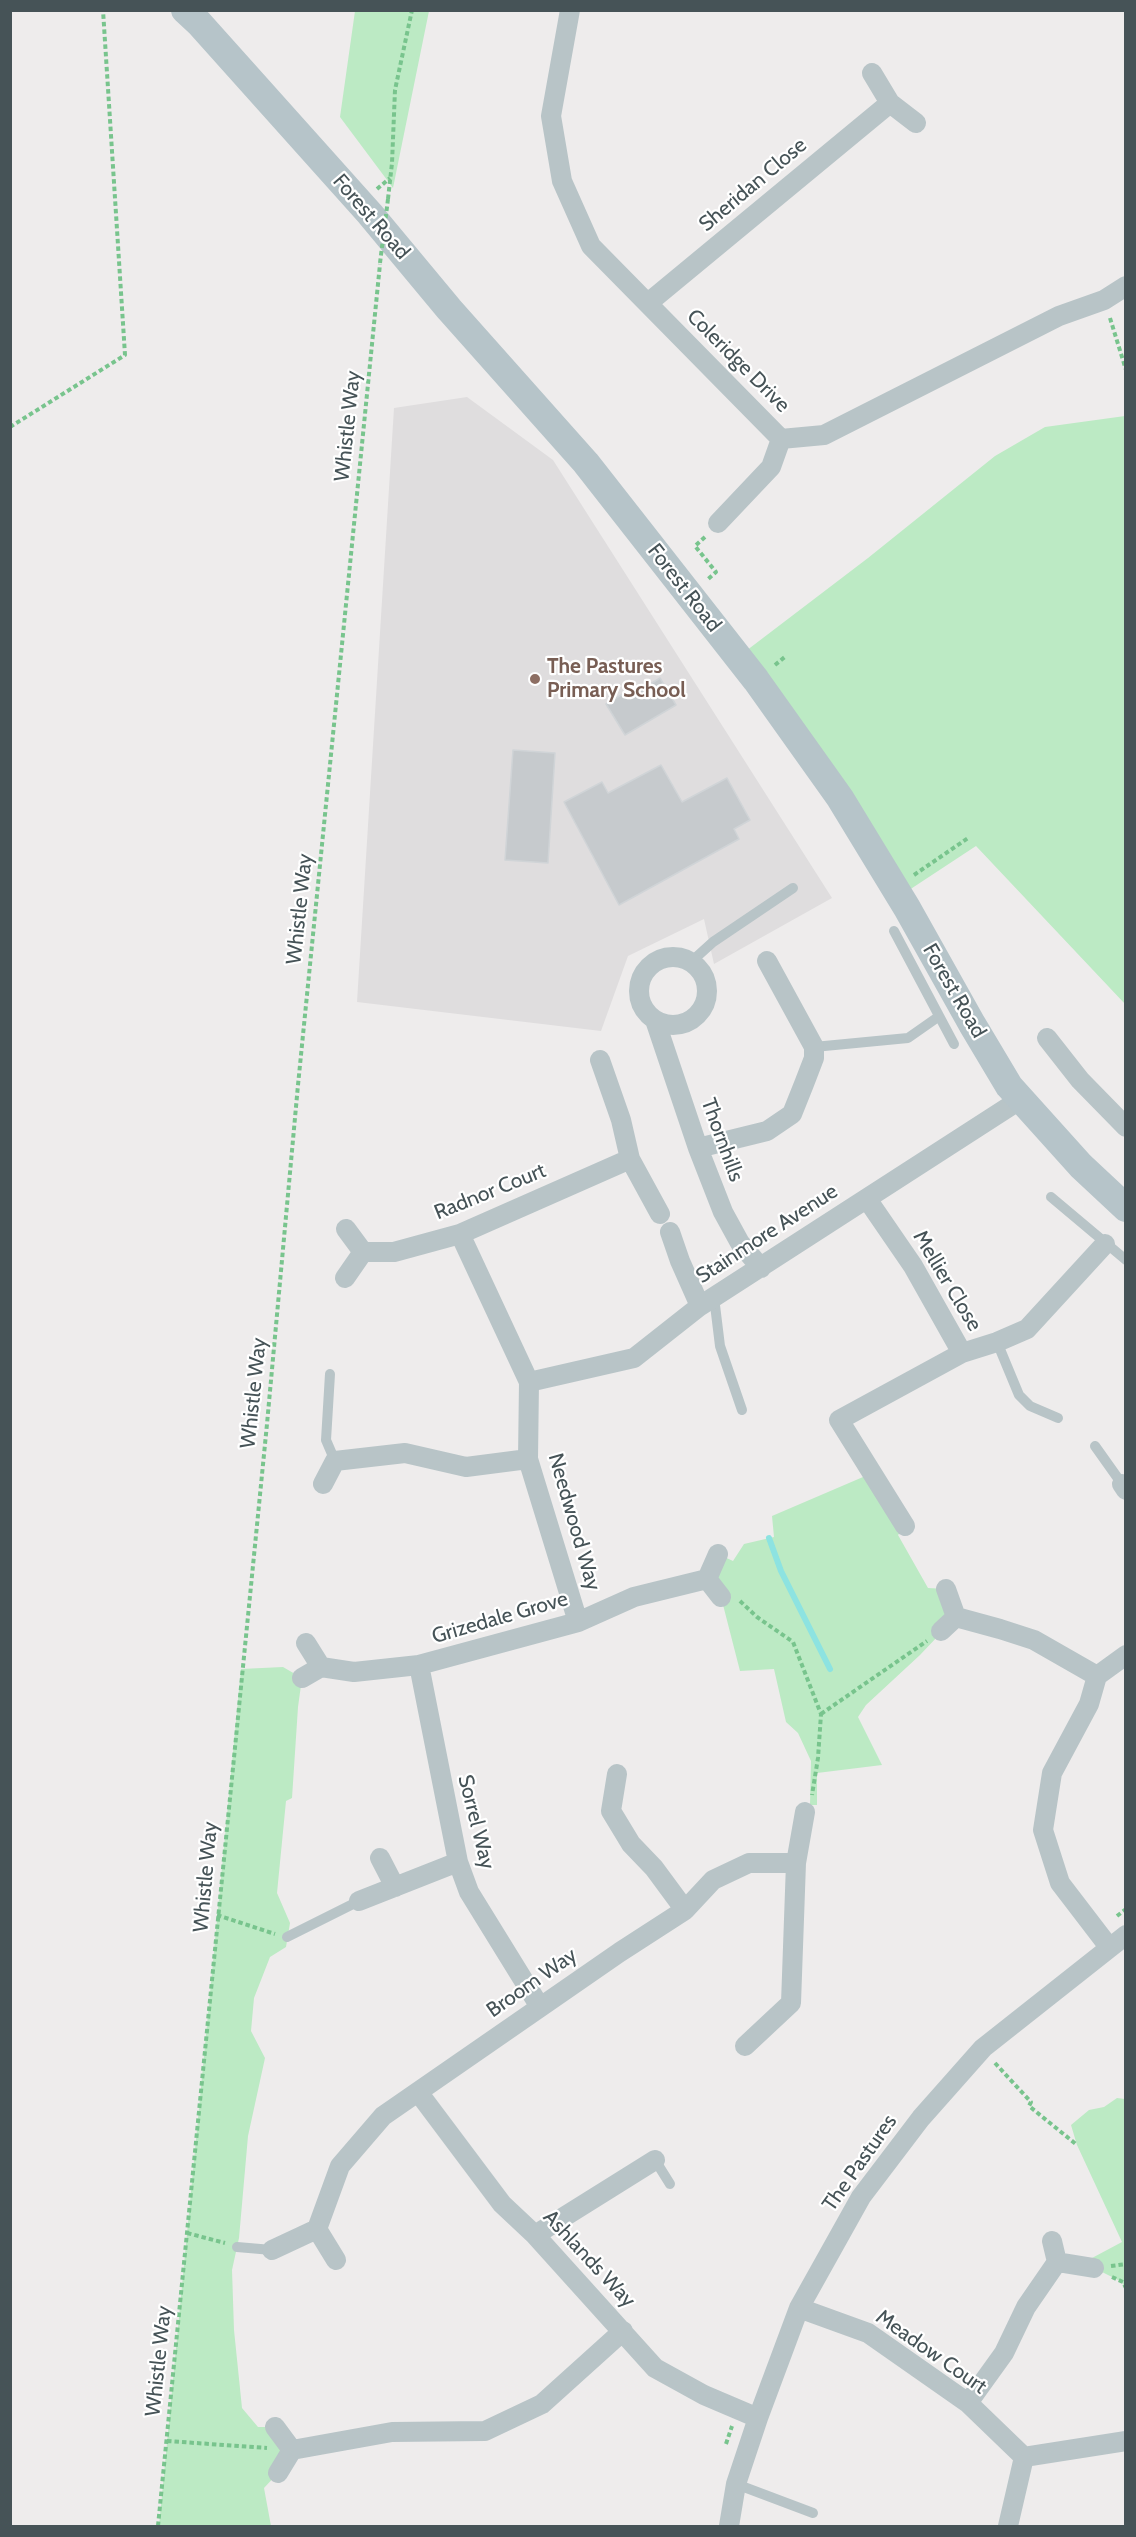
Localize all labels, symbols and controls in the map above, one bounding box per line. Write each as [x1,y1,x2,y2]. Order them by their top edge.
street label: Sheridan Close [694,133,812,237]
street label: Forest Road [327,169,415,265]
street label: Coleridge Drive [681,304,795,418]
street label: Whistle Way [330,369,366,483]
street label: Forest Road [642,539,726,637]
place label: The Pastures Primary School [547,654,686,704]
marker: The Pastures Primary School [528,672,542,686]
street label: Whistle Way [282,852,318,966]
street label: Forest Road [917,939,991,1043]
street label: Thornhills [695,1095,749,1185]
street label: Radnor Court [431,1158,549,1226]
street label: Stainmore Avenue [691,1179,843,1289]
street label: Mellier Close [907,1226,987,1336]
street label: Whistle Way [236,1336,272,1450]
street label: Needwood Way [542,1450,606,1594]
street label: Grizedale Grove [429,1587,571,1649]
street label: Sorrel Way [452,1772,500,1872]
street label: Whistle Way [189,1821,223,1933]
street label: Broom Way [482,1943,582,2023]
street label: The Pastures [817,2110,903,2216]
street label: Ashlands Way [537,2205,641,2313]
street label: Whistle Way [141,2304,177,2418]
street label: Meadow Court [871,2305,991,2399]

